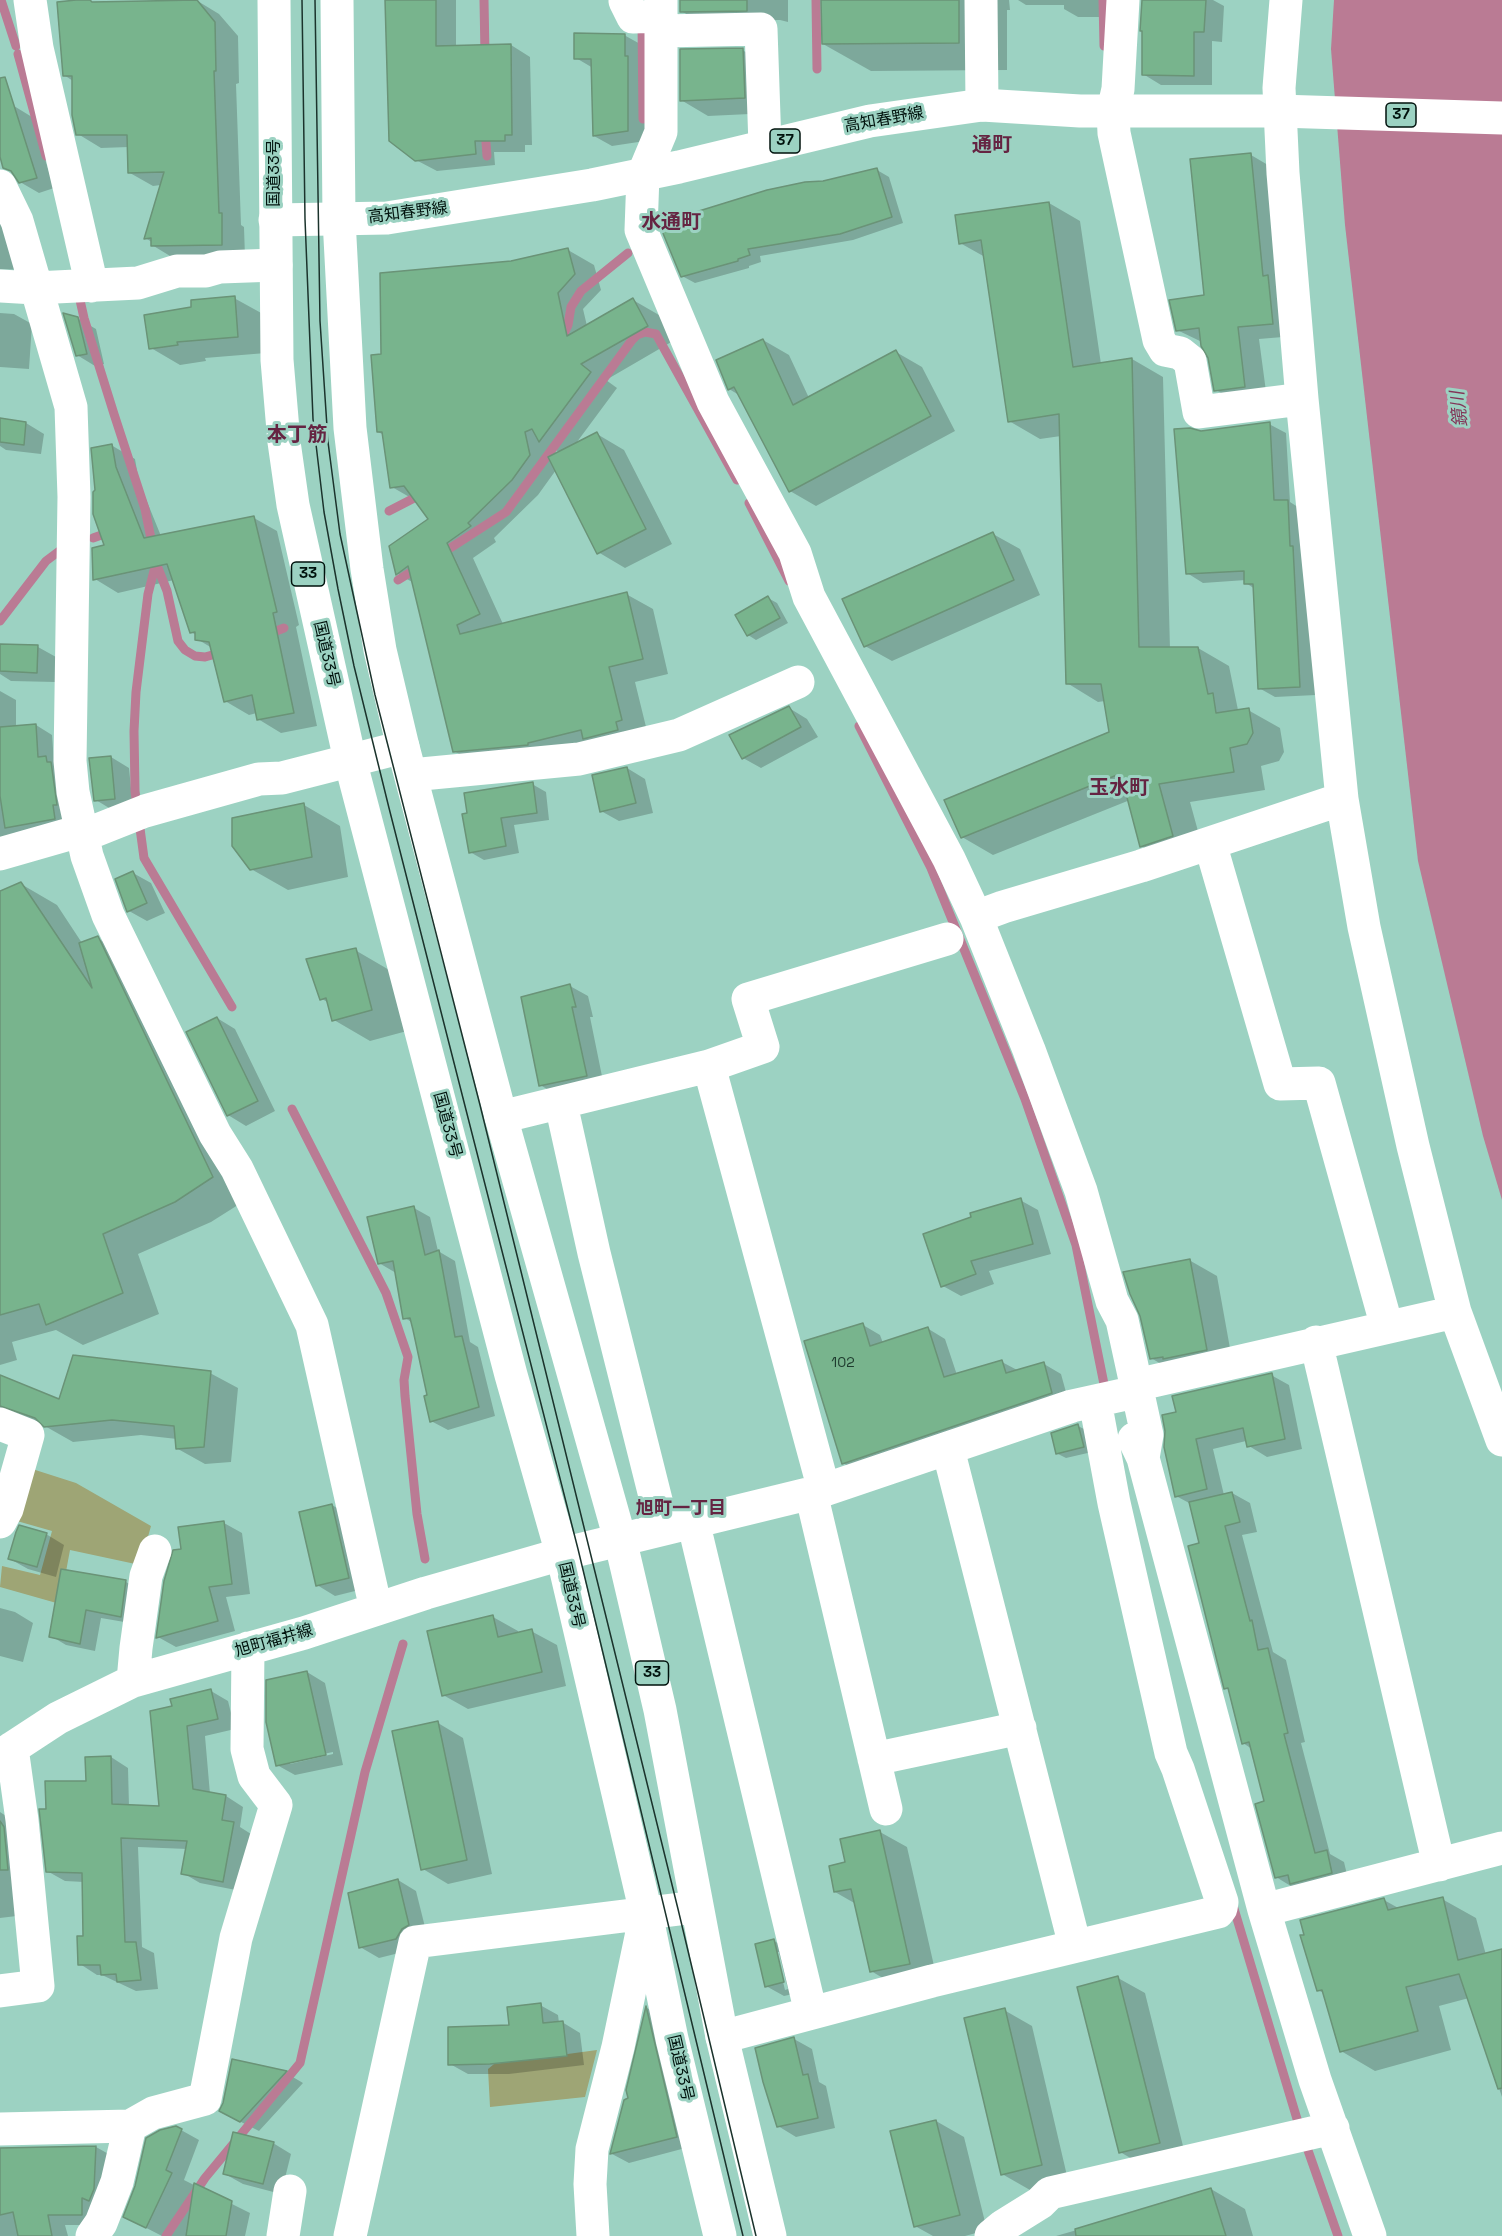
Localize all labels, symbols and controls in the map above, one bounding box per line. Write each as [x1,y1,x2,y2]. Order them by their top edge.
road number: 37 [1386,103,1416,127]
street label: 高知春野線 [843,104,925,136]
road number: 37 [770,129,800,153]
district label: 通町 [972,134,1012,158]
street label: 国道33号 [265,139,285,207]
street label: 高知春野線 [367,199,449,227]
district label: 水通町 [641,211,701,235]
water label: 鏡川 [1447,390,1473,428]
district label: 本丁筋 [267,424,327,448]
road number: 33 [292,562,324,586]
street label: 国道33号 [309,619,343,689]
district label: 玉水町 [1089,777,1149,801]
street label: 国道33号 [429,1090,465,1160]
house number: 102 [831,1355,855,1371]
district label: 旭町一丁目 [636,1498,726,1520]
street label: 国道33号 [554,1560,588,1630]
street label: 旭町福井線 [233,1621,315,1661]
road number: 33 [636,1661,668,1685]
street label: 国道33号 [663,2033,697,2103]

